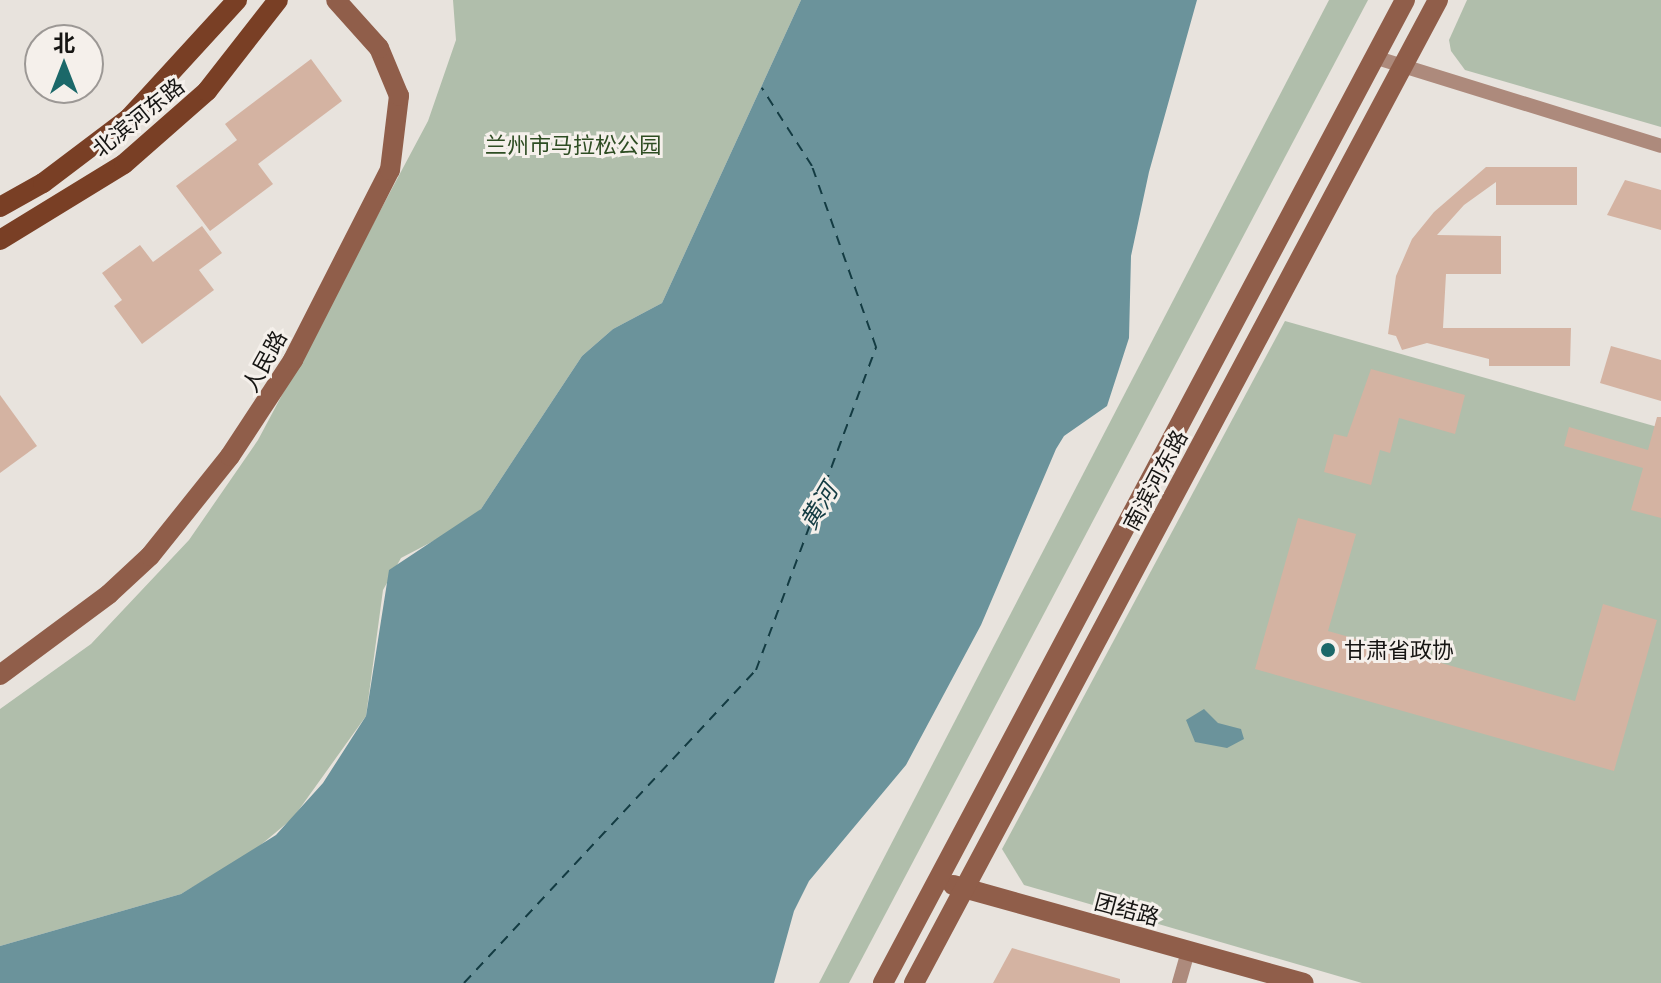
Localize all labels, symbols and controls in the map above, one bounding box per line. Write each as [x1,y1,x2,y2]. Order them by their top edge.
north arrow [24,24,104,104]
text: 北 [53,29,75,55]
street label: 北滨河东路 [87,72,189,162]
park label: 兰州市马拉松公园 [485,132,661,158]
street label: 人民路 [236,326,292,396]
street label: 南滨河东路 [1118,425,1192,535]
water label: 黄河 [793,478,843,534]
place label: 甘肃省政协 [1344,637,1454,663]
marker: 甘肃省政协 [1319,641,1337,659]
street label: 团结路 [1092,888,1162,930]

